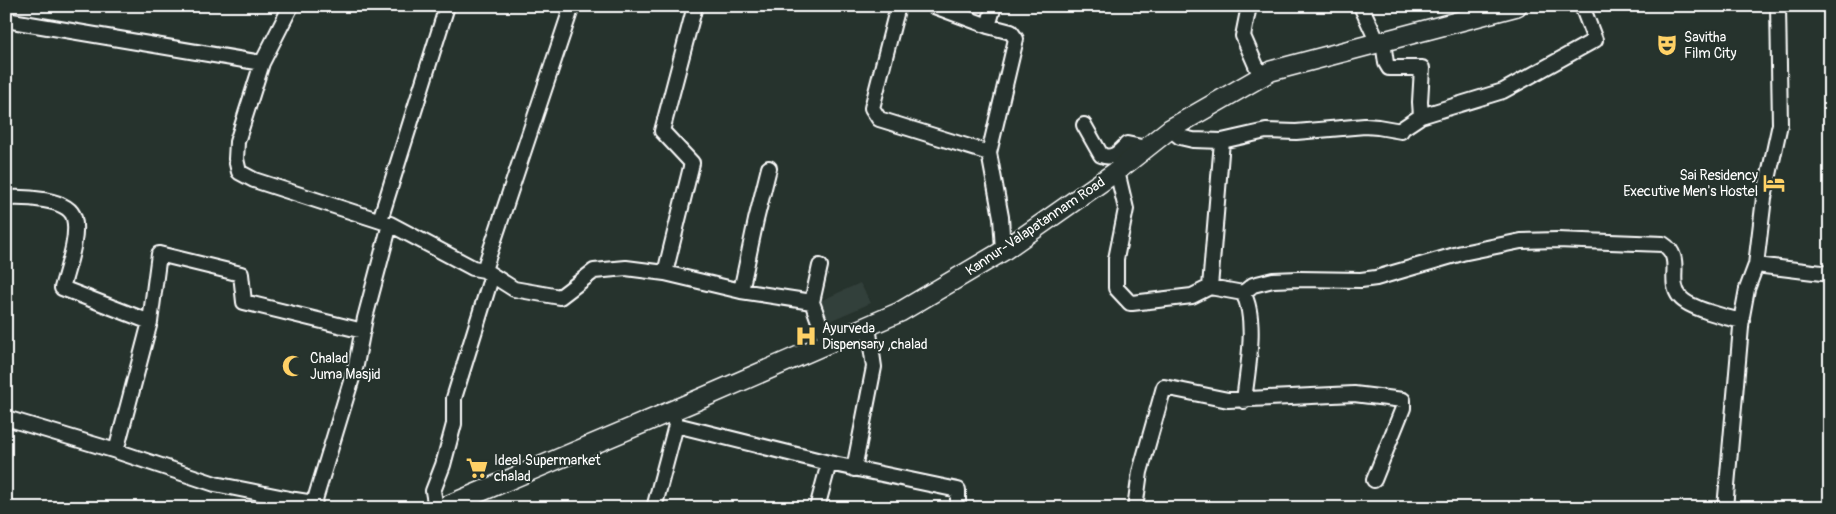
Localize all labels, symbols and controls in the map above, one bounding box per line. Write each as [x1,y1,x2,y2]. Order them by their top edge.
place label: Savitha Film City [1684,29,1736,62]
theatre icon: Savitha Film City [1654,32,1680,58]
place label: Sai Residency Executive Men's Hostel [1623,167,1758,200]
hotel icon: Sai Residency Executive Men's Hostel [1761,170,1787,196]
street label: Kannur-Valapatannam Road [962,173,1108,279]
place label: Ayurveda Dispensary ,chalad [822,320,928,353]
hospital icon: Ayurveda Dispensary ,chalad [793,323,819,349]
place label: Chalad Juma Masjid [310,350,381,383]
mosque icon: Chalad Juma Masjid [280,353,306,379]
place label: Ideal Supermarket chalad [494,452,601,485]
supermarket icon: Ideal Supermarket chalad [464,455,490,481]

